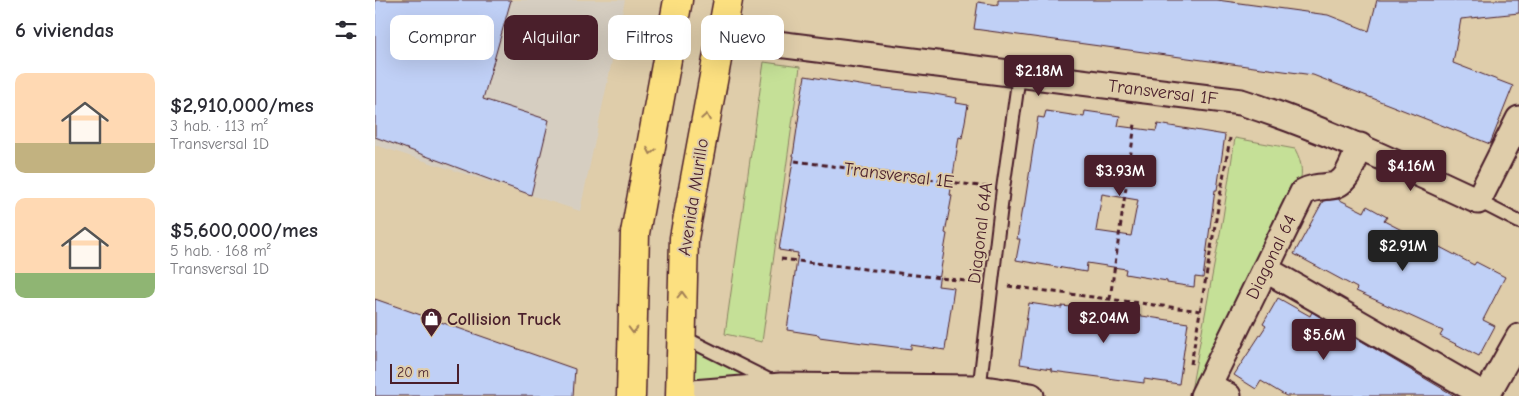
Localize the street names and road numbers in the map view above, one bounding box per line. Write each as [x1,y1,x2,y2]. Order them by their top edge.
street label: Transversal 1F [1107,75,1220,110]
street label: Avenida Murillo [674,137,713,257]
street label: Transversal 1E [843,158,955,193]
street label: Diagonal 64A [964,181,997,285]
street label: Diagonal 64 [1242,212,1301,303]

